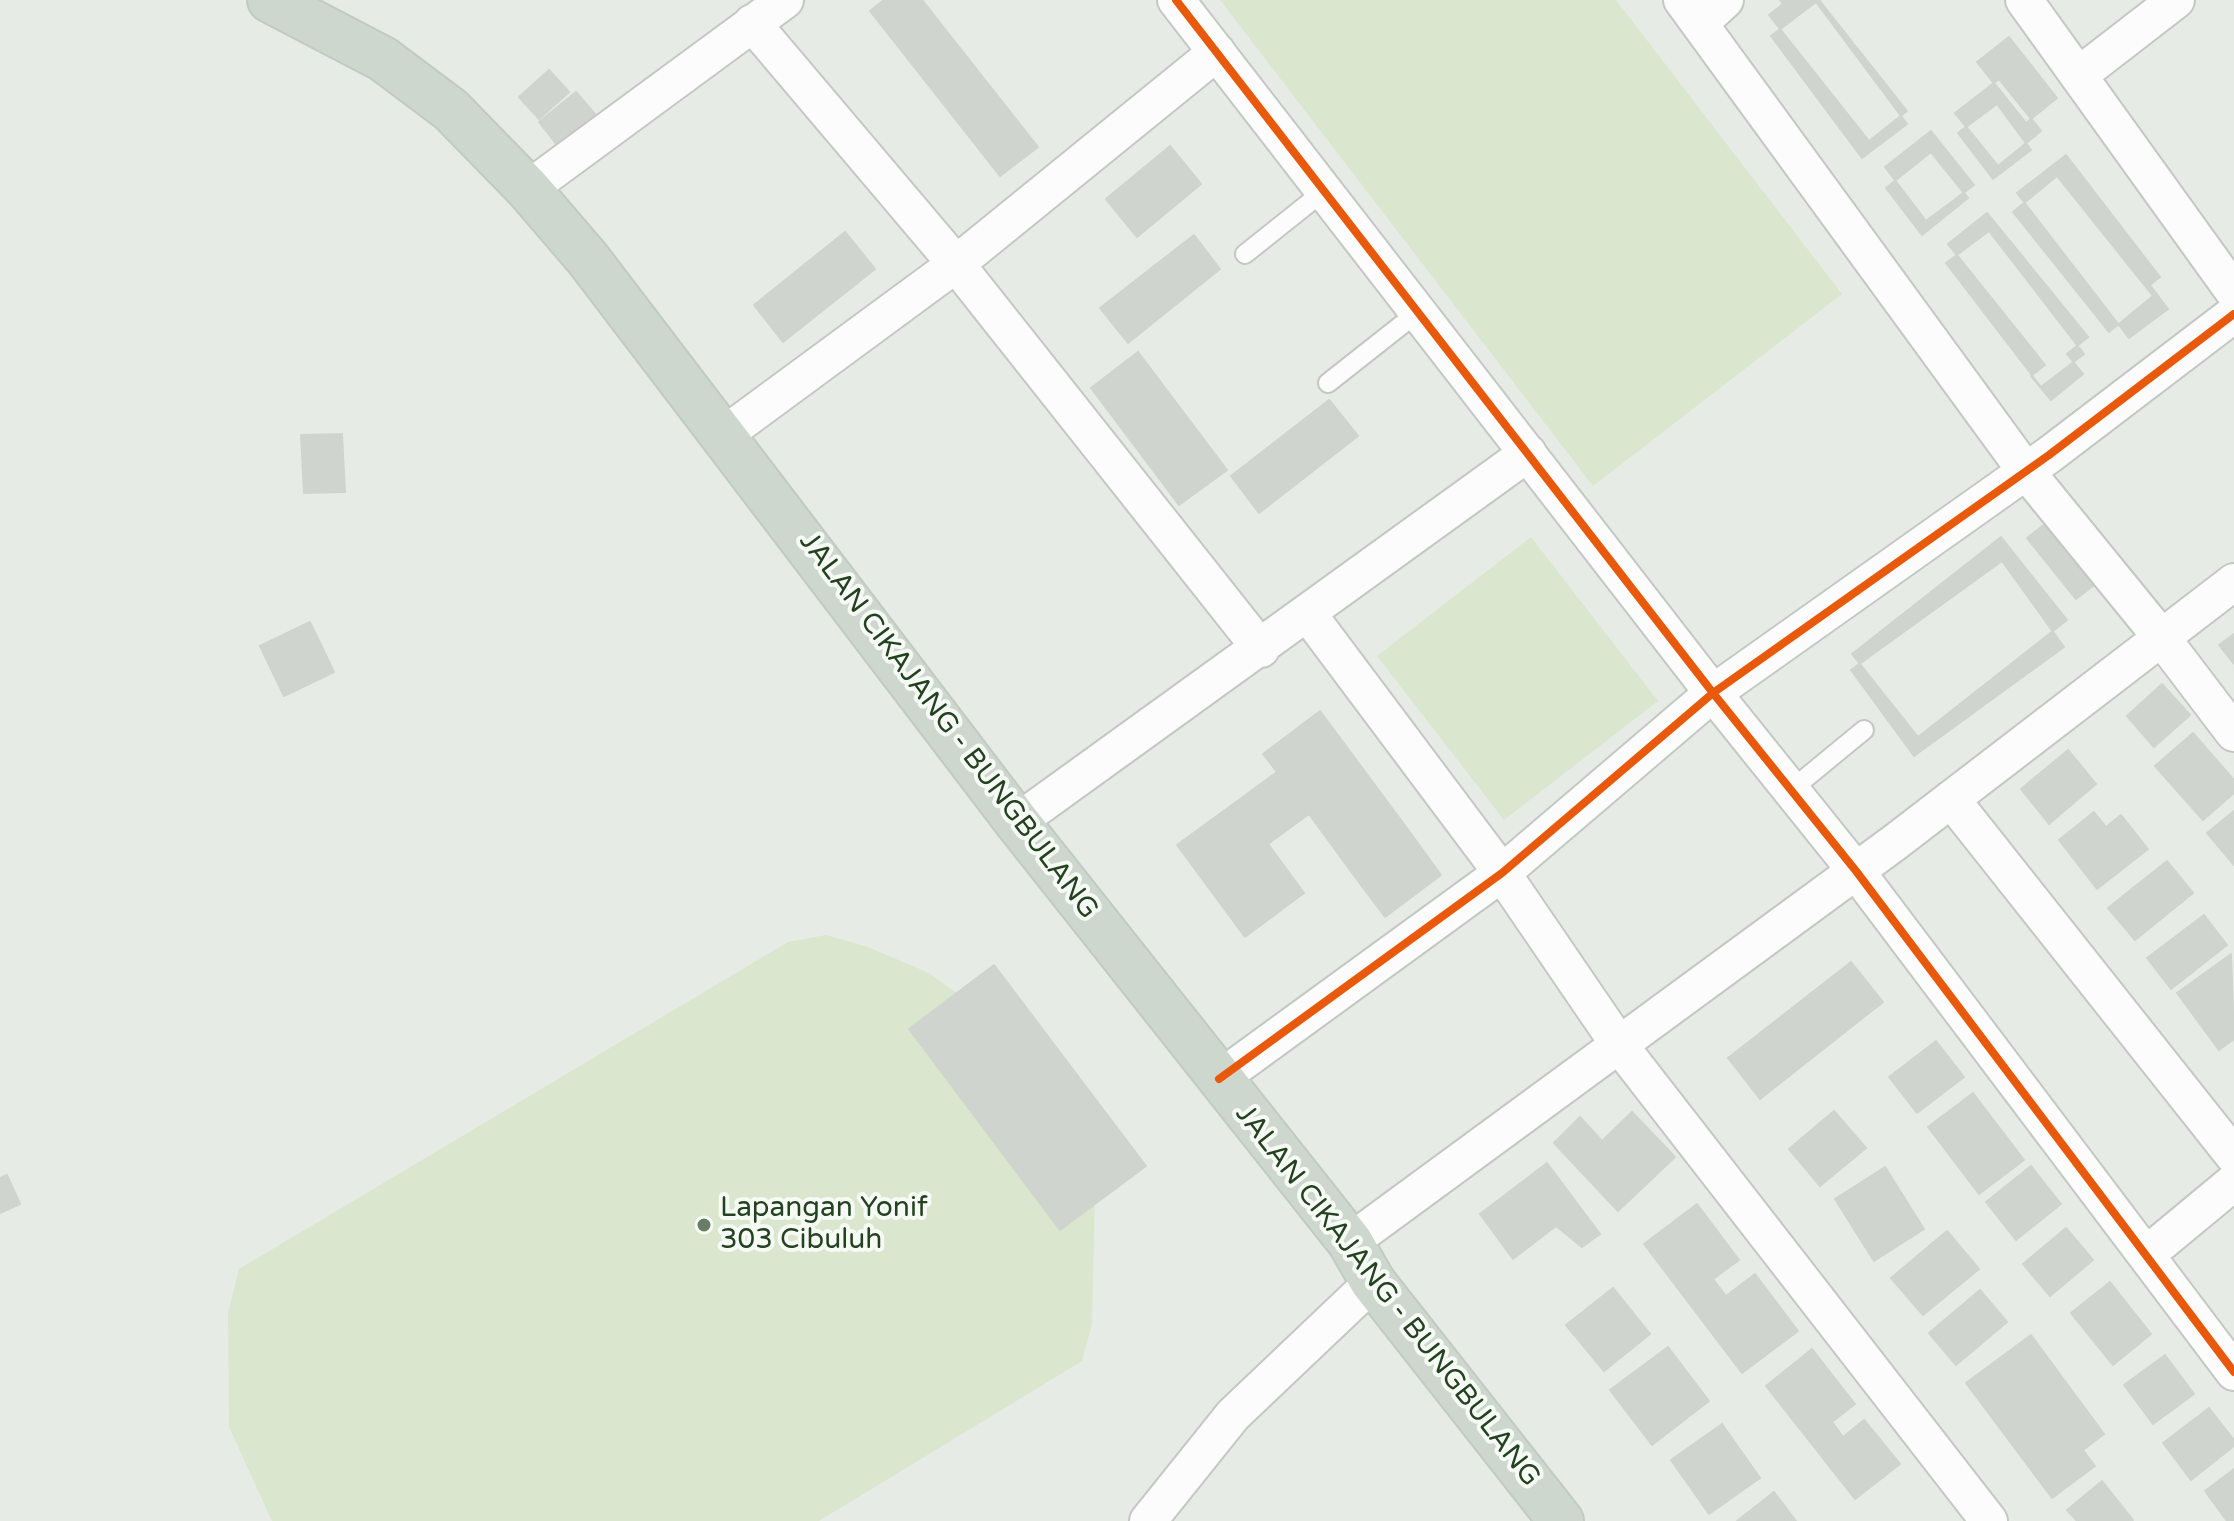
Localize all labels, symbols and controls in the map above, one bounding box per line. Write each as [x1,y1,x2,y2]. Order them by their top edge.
street label: JALAN CIKAJANG - BUNGBULANG [792,526,1104,926]
street label: JALAN CIKAJANG - BUNGBULANG [1227,1098,1547,1494]
place label: Lapangan Yonif 303 Cibuluh [720,1192,928,1258]
marker: Lapangan Yonif 303 Cibuluh [695,1216,713,1234]

